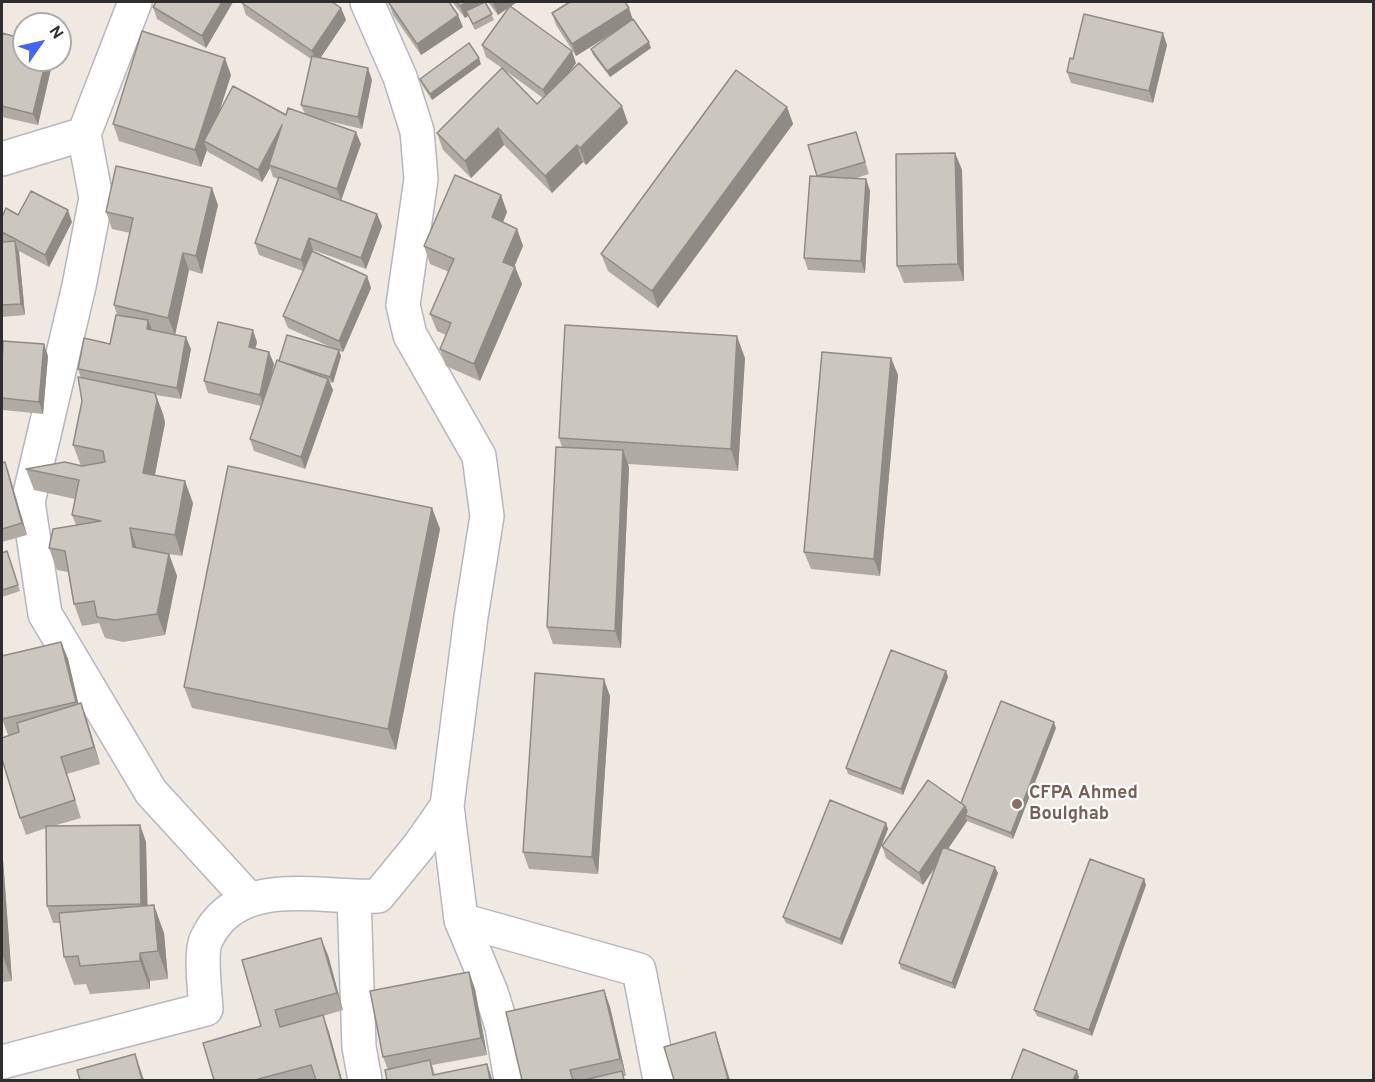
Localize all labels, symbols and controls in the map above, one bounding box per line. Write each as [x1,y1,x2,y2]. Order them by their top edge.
north arrow [12,12,72,72]
text: N [44,23,67,43]
place label: CFPA Ahmed Boulghab [1029,783,1138,826]
marker: CFPA Ahmed Boulghab [1010,797,1024,811]

